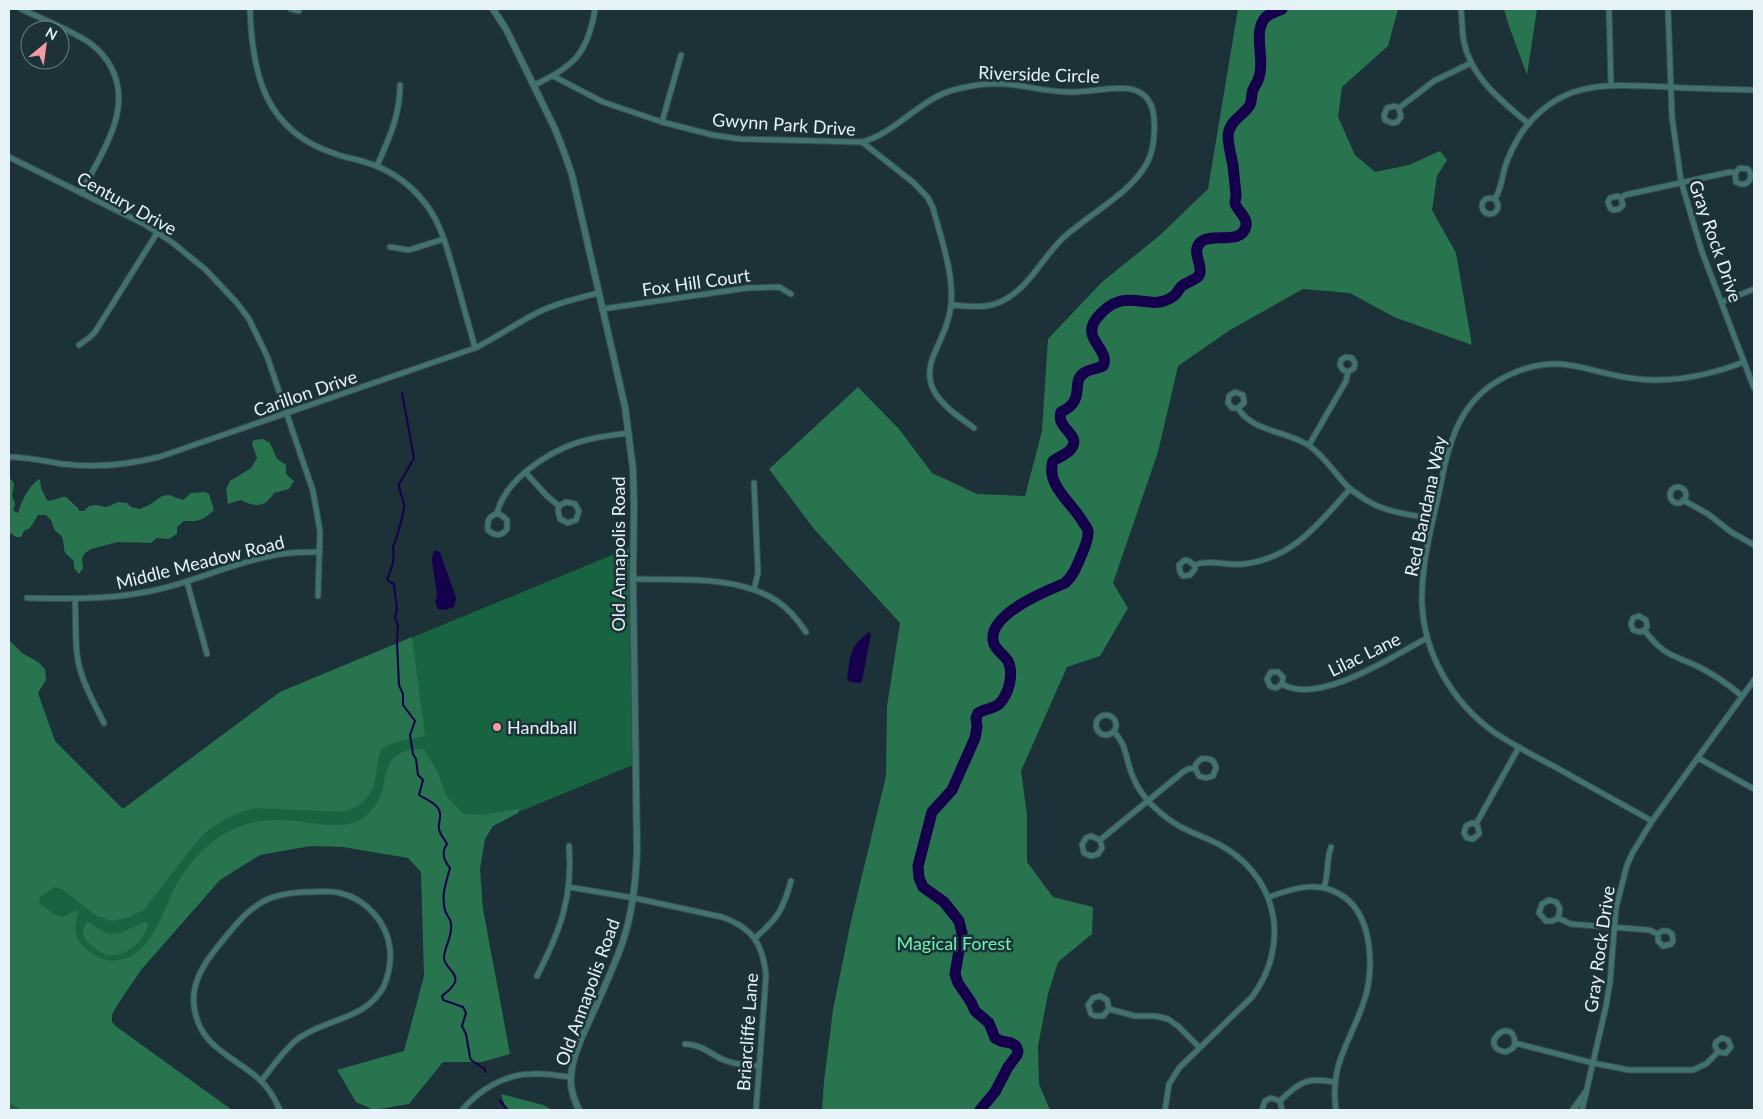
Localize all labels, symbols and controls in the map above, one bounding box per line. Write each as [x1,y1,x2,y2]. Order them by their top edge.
north arrow [20,20,70,70]
text: N [43,23,60,43]
street label: Riverside Circle [978,61,1100,87]
street label: Gwynn Park Drive [712,108,856,140]
street label: Century Drive [73,167,181,239]
street label: Gray Rock Drive [1685,177,1747,305]
street label: Fox Hill Court [641,263,752,300]
street label: Carillon Drive [250,365,360,421]
street label: Red Bandana Way [1399,433,1451,578]
street label: Old Annapolis Road [607,477,629,631]
street label: Middle Meadow Road [114,530,286,594]
street label: Lilac Lane [1324,627,1404,681]
place label: Handball [507,716,577,738]
marker: Handball [491,721,503,733]
street label: Gray Rock Drive [1579,884,1619,1014]
street label: Old Annapolis Road [550,915,624,1069]
park label: Magical Forest [896,932,1012,954]
street label: Briarcliffe Lane [732,972,762,1092]

